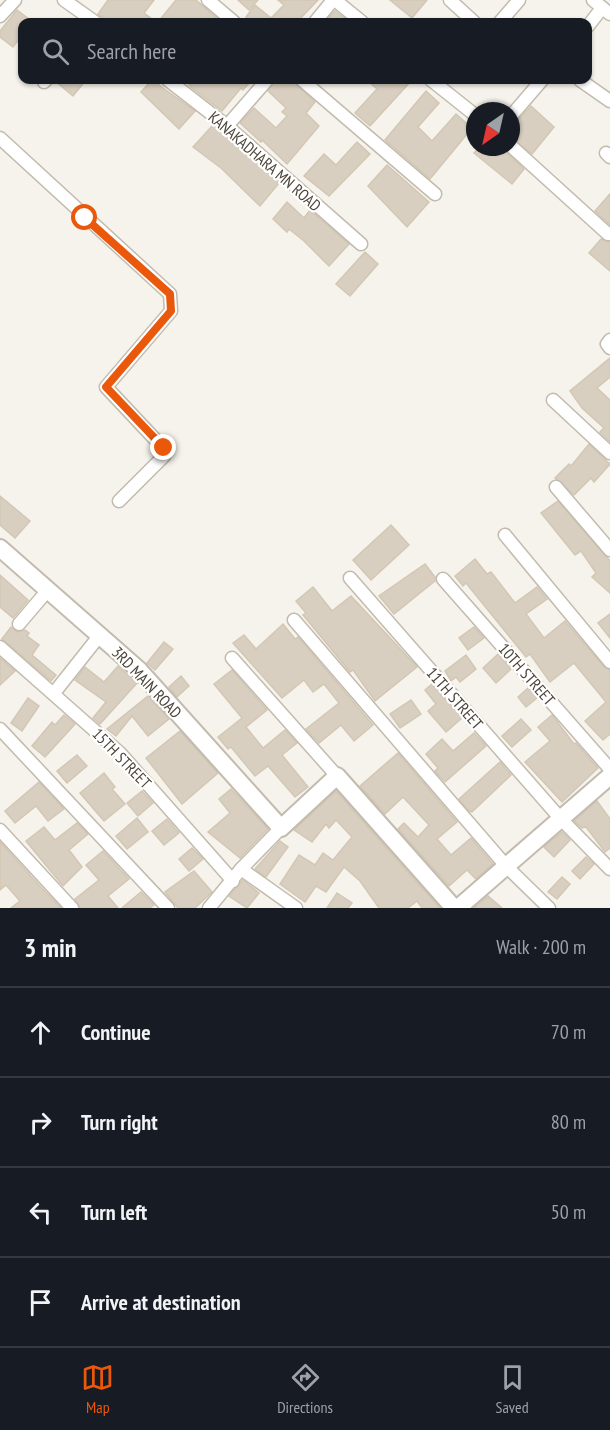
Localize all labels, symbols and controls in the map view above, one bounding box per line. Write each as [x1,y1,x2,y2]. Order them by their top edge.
search box [18,18,592,84]
icon: search [39,35,72,68]
text: Search here [87,37,176,65]
north arrow [466,102,520,156]
street label: KANAKADHARA MN ROAD [205,107,325,215]
route start [71,204,97,230]
route end [150,434,176,460]
street label: 10TH STREET [494,639,560,709]
street label: 3RD MAIN ROAD [108,642,186,722]
street label: 11TH STREET [422,663,488,733]
street label: 15TH STREET [88,724,156,792]
text: 3 min [24,931,77,964]
text: Walk · 200 m [496,934,586,960]
icon: ahead [24,1016,57,1049]
text: Continue [81,1018,151,1046]
text: 70 m [551,1019,586,1045]
icon: right [24,1106,57,1139]
text: Turn right [81,1108,158,1136]
text: 80 m [551,1109,586,1135]
icon: left [24,1196,57,1229]
text: Turn left [81,1198,147,1226]
text: 50 m [551,1199,586,1225]
icon: arrive [24,1286,57,1319]
text: Arrive at destination [81,1288,241,1316]
tab: Map [81,1361,114,1417]
tab: Directions [277,1361,333,1417]
tab: Saved [496,1361,529,1417]

